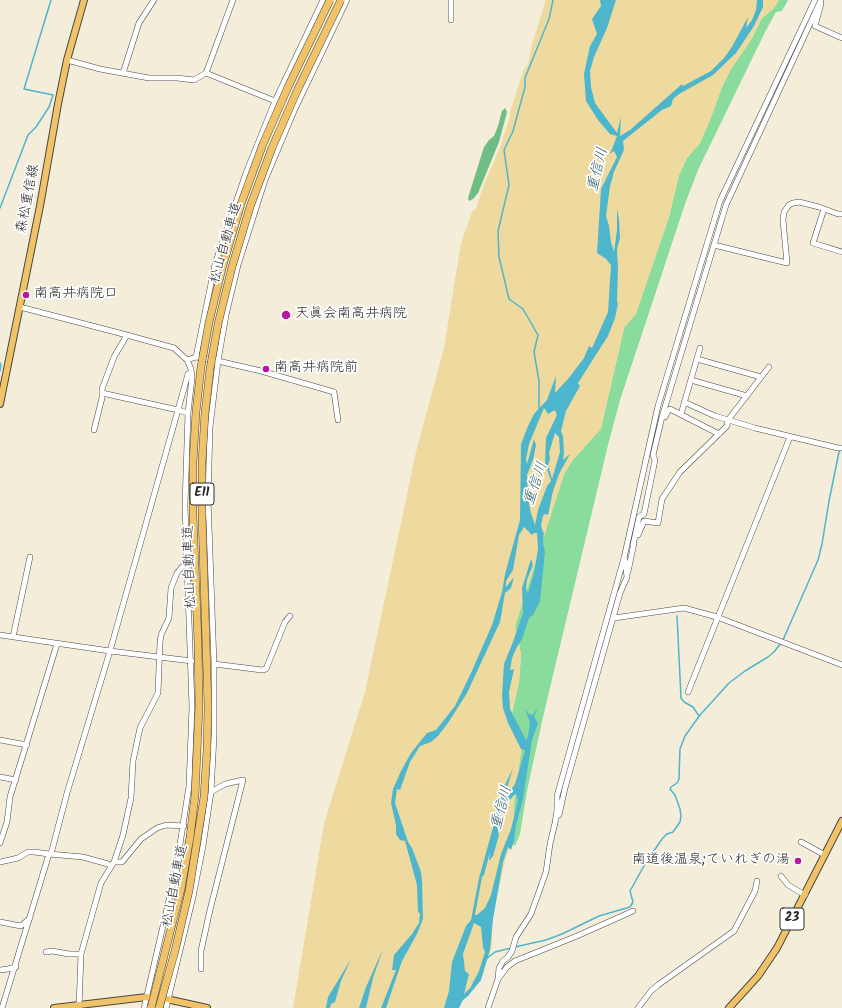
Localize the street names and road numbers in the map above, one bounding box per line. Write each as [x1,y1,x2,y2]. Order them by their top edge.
street label: 森松重信線 [14,163,44,235]
street label: 松山自動車道 [207,200,247,286]
road number: E11 [190,483,214,505]
street label: 松山自動車道 [181,525,201,609]
street label: 松山自動車道 [160,843,192,929]
road number: 23 [780,908,804,930]

